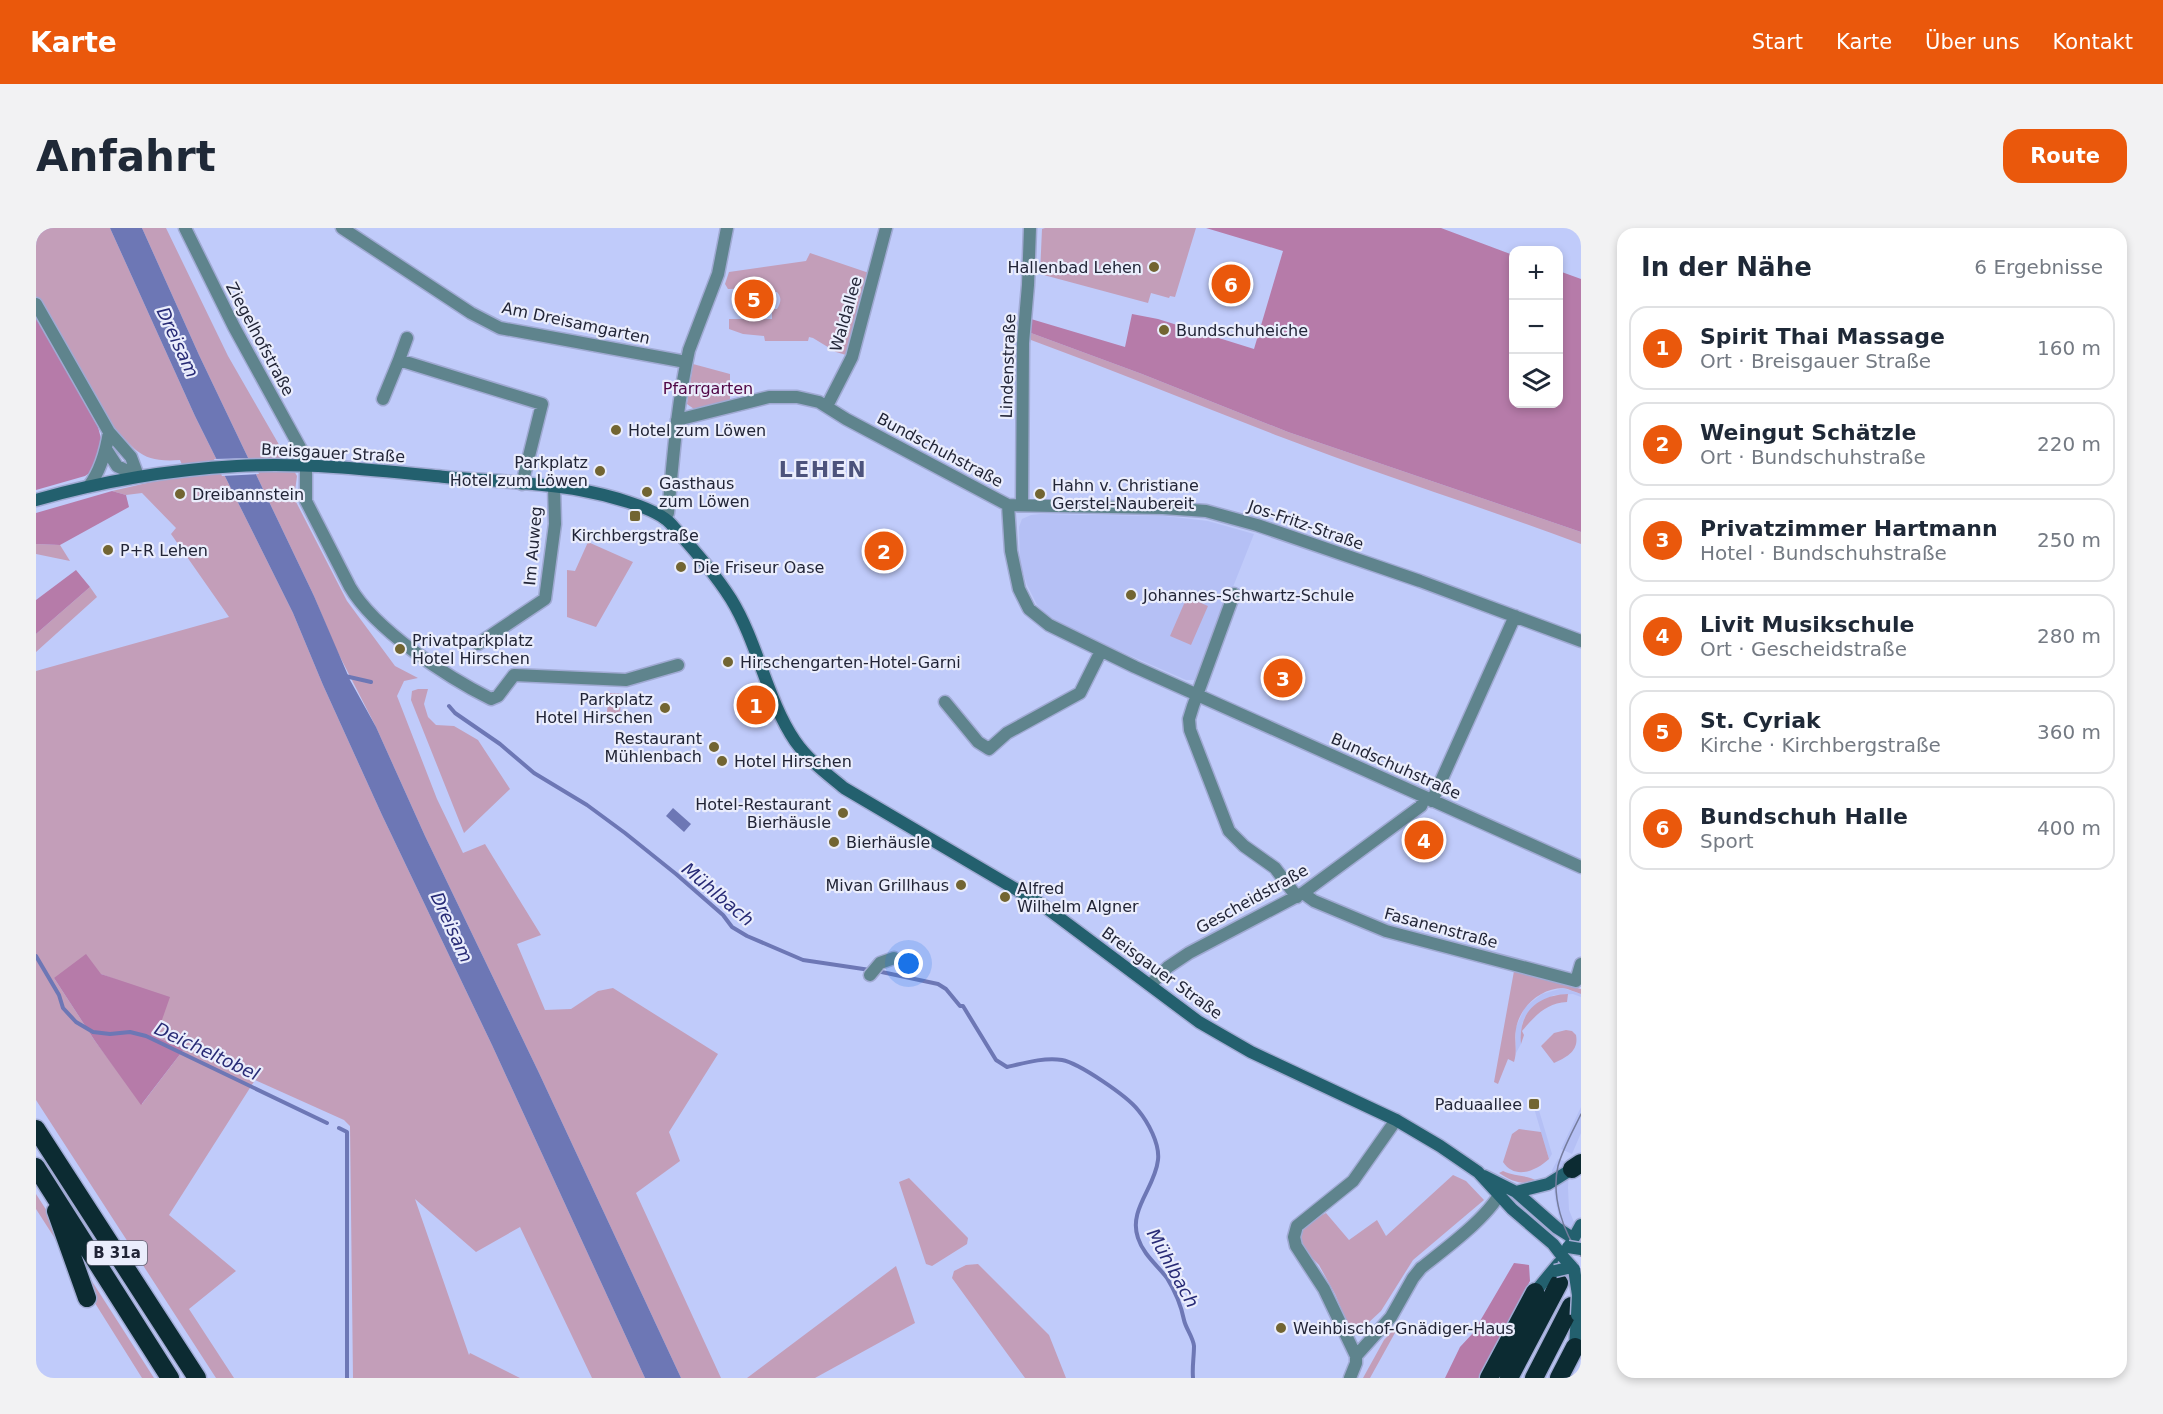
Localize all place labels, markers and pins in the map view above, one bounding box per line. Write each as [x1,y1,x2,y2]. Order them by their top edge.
place label: Hallenbad Lehen [1007,258,1142,277]
marker: Hallenbad Lehen [1147,260,1161,274]
pin: 6 [1212,262,1250,306]
pin: 5 [734,276,774,322]
place label: Bundschuheiche [1176,321,1308,340]
marker: Bundschuheiche [1157,323,1171,337]
place label: Hotel zum Löwen [628,421,766,440]
marker: Hotel zum Löwen [609,423,623,437]
place label: Parkplatz Hotel zum Löwen [450,453,588,490]
marker: Parkplatz Hotel zum Löwen [593,464,607,478]
place label: Gasthaus zum Löwen [659,474,750,511]
place label: Hahn v. Christiane Gerstel-Naubereit [1052,476,1199,513]
place label: Dreibannstein [192,485,304,504]
marker: Gasthaus zum Löwen [640,485,654,499]
marker: Dreibannstein [173,487,187,501]
marker: Hahn v. Christiane Gerstel-Naubereit [1033,487,1047,501]
marker: Kirchbergstraße [628,509,642,523]
place label: Kirchbergstraße [571,526,699,545]
pin: 2 [864,528,904,574]
place label: P+R Lehen [120,541,208,560]
marker: P+R Lehen [101,543,115,557]
place label: Die Friseur Oase [693,558,824,577]
marker: Die Friseur Oase [674,560,688,574]
place label: Johannes-Schwartz-Schule [1142,586,1354,605]
marker: Johannes-Schwartz-Schule [1124,588,1138,602]
place label: Privatparkplatz Hotel Hirschen [412,631,533,668]
marker: Privatparkplatz Hotel Hirschen [393,642,407,656]
place label: Hirschengarten-Hotel-Garni [740,653,961,672]
marker: Hirschengarten-Hotel-Garni [721,655,735,669]
pin: 3 [1264,656,1302,700]
pin: 1 [736,682,776,728]
place label: Parkplatz Hotel Hirschen [535,690,653,727]
marker: Parkplatz Hotel Hirschen [658,701,672,715]
place label: Restaurant Mühlenbach [605,729,702,766]
marker: Restaurant Mühlenbach [707,740,721,754]
place label: Hotel Hirschen [734,752,852,771]
marker: Hotel Hirschen [715,754,729,768]
place label: Hotel-Restaurant Bierhäusle [695,795,831,832]
marker: Hotel-Restaurant Bierhäusle [836,806,850,820]
pin: 4 [1404,818,1444,862]
place label: Bierhäusle [846,833,930,852]
marker: Bierhäusle [827,835,841,849]
place label: Mivan Grillhaus [826,876,949,895]
marker: Mivan Grillhaus [954,878,968,892]
place label: Alfred Wilhelm Algner [1017,879,1139,916]
marker: Alfred Wilhelm Algner [998,890,1012,904]
place label: Paduaallee [1435,1095,1522,1114]
marker: Paduaallee [1527,1097,1541,1111]
place label: Weihbischof-Gnädiger-Haus [1293,1319,1514,1338]
marker: Weihbischof-Gnädiger-Haus [1274,1321,1288,1335]

